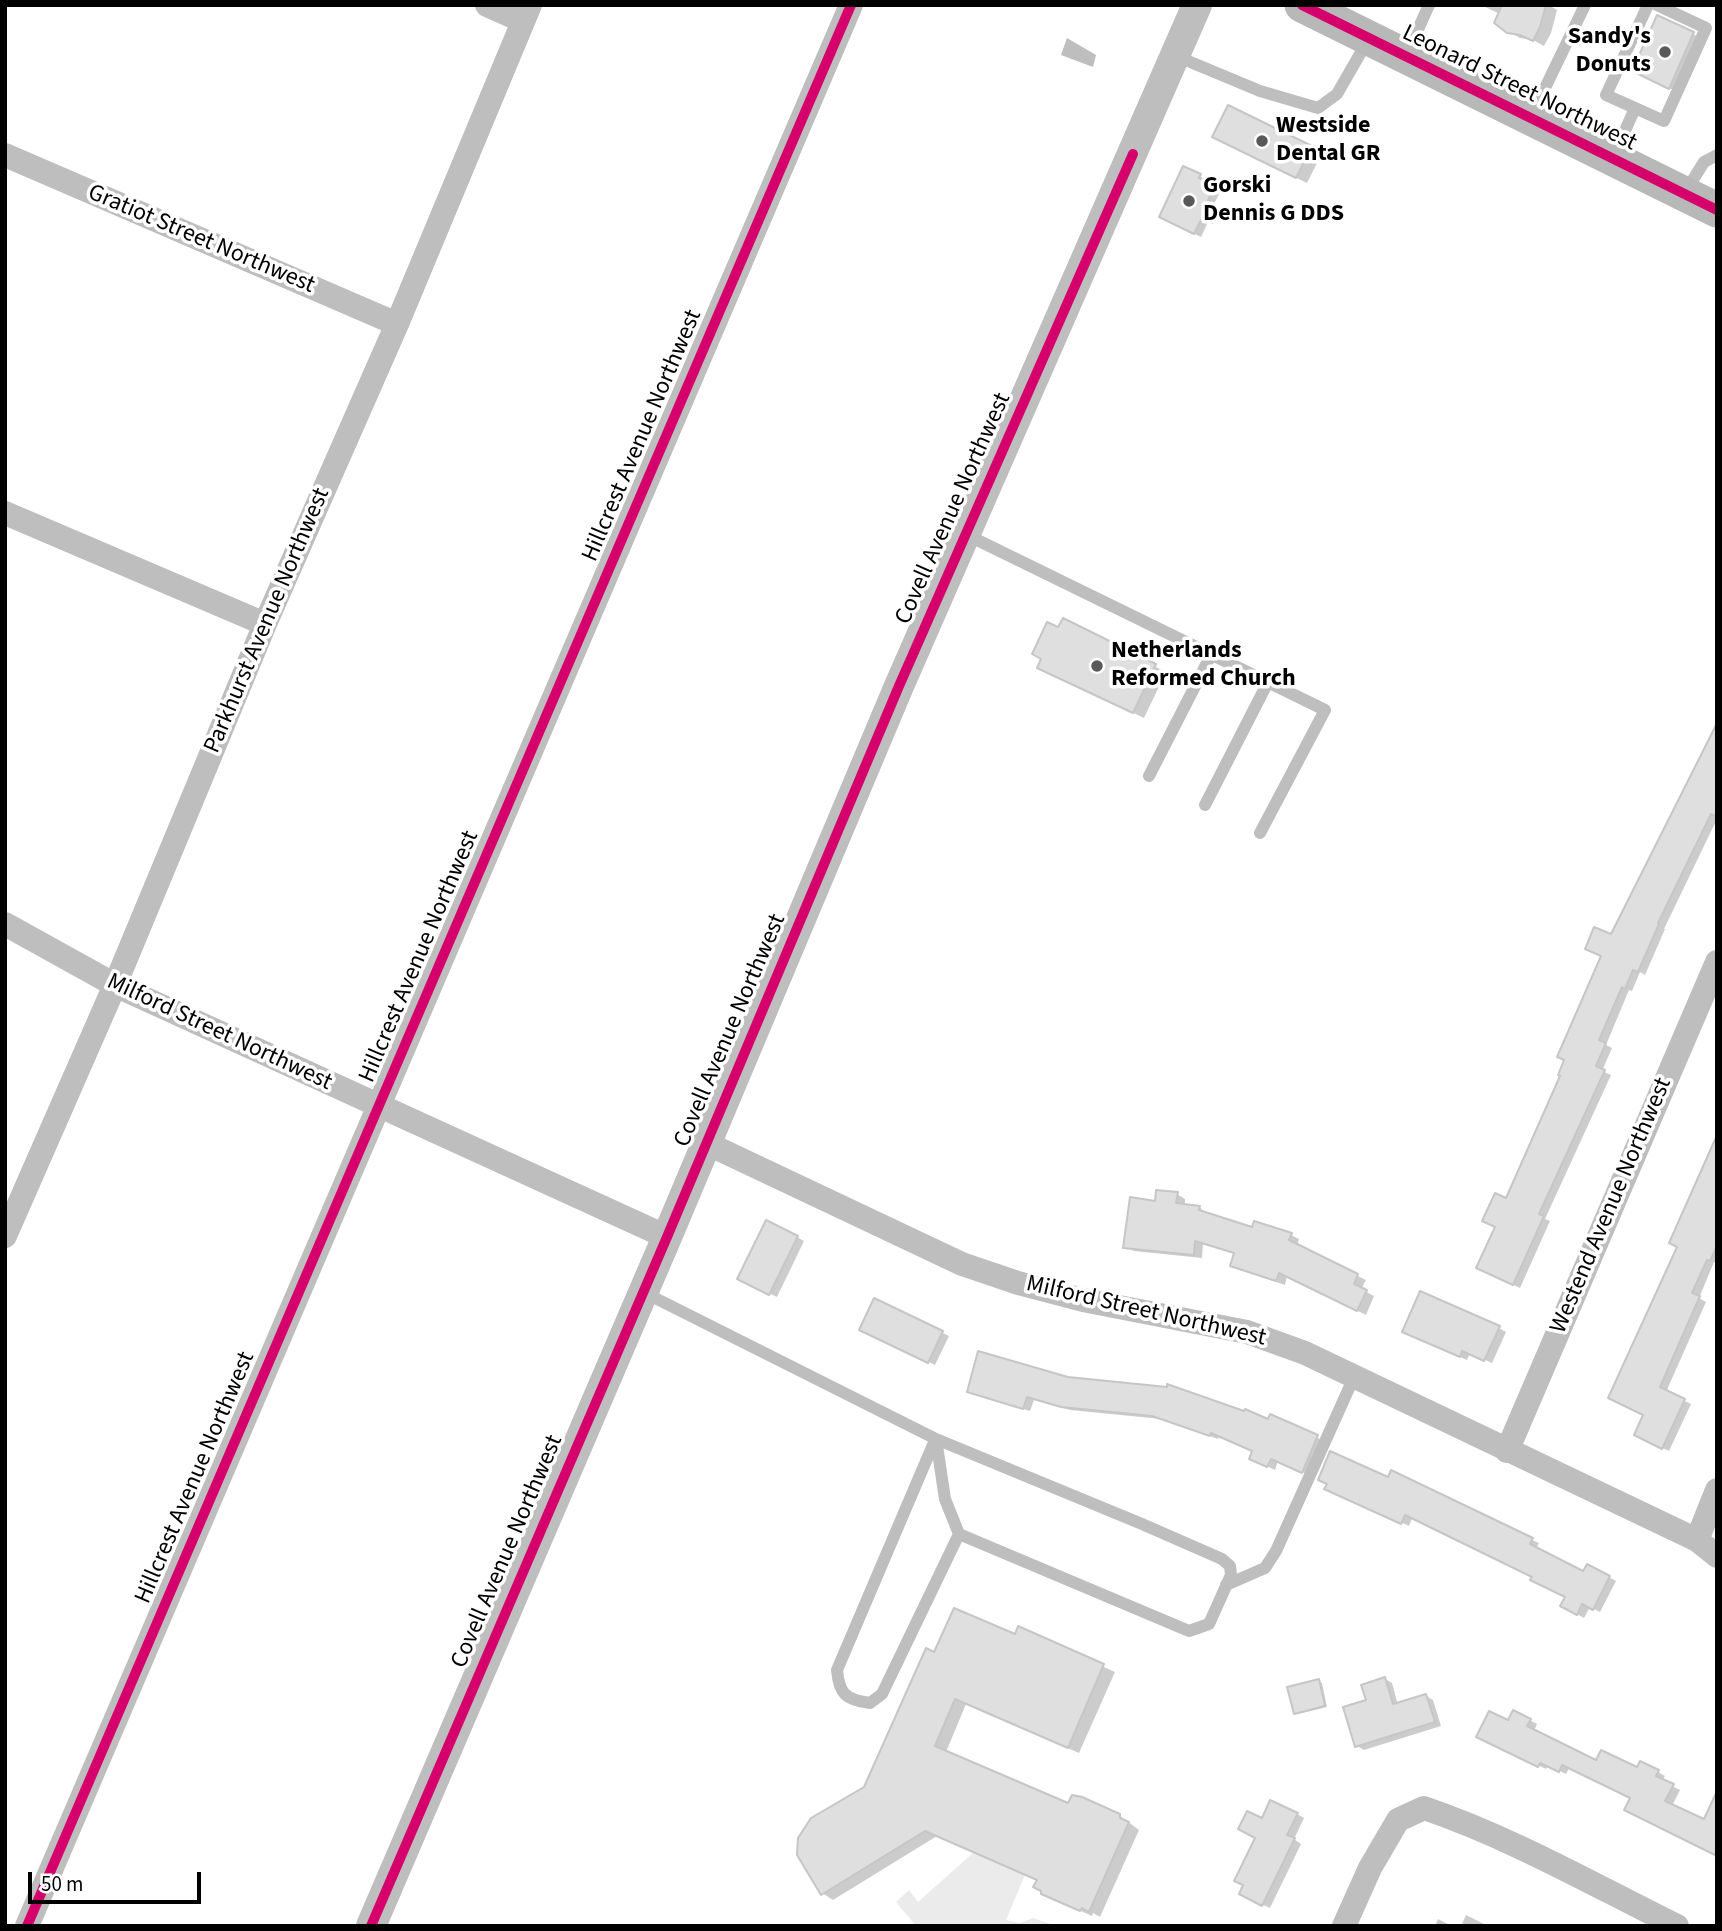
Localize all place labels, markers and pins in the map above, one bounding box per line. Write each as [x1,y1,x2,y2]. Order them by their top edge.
place label: Sandy's Donuts [1568,24,1651,80]
marker: Sandy's Donuts [1657,44,1673,60]
place label: Westside Dental GR [1276,113,1380,169]
marker: Westside Dental GR [1254,133,1270,149]
place label: Gorski Dennis G DDS [1203,173,1344,229]
marker: Gorski Dennis G DDS [1181,193,1197,209]
place label: Netherlands Reformed Church [1111,638,1296,694]
marker: Netherlands Reformed Church [1089,658,1105,674]

